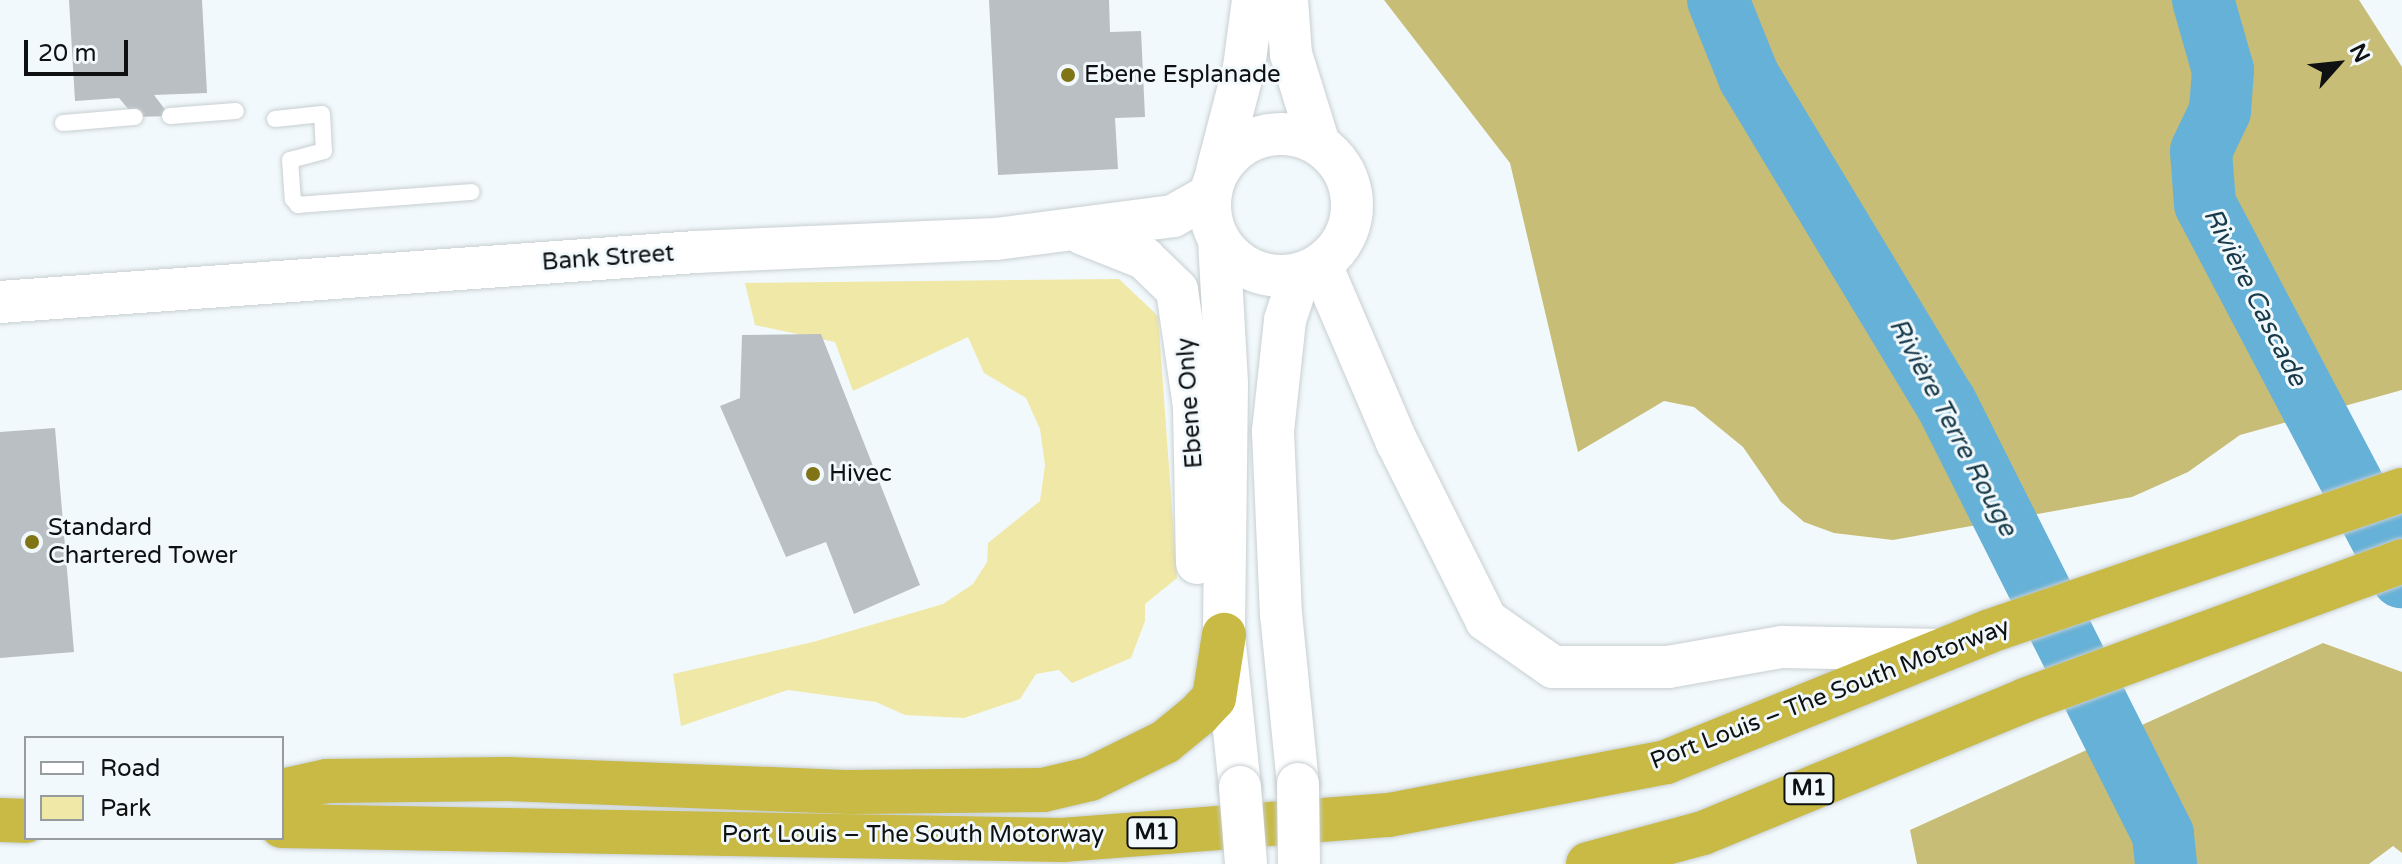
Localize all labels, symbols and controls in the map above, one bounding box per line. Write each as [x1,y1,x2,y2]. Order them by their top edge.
scale bar [28,24,132,74]
north arrow [2298,24,2378,104]
text: 20 m [38,39,96,68]
text: N [2344,39,2375,67]
place label: Ebene Esplanade [1084,61,1281,89]
marker: Ebene Esplanade [1059,66,1077,84]
water label: Rivière Cascade [2197,203,2313,391]
street label: Bank Street [541,239,675,277]
water label: Rivière Terre Rouge [1882,313,2024,541]
street label: Ebene Only [1171,337,1209,469]
place label: Hivec [829,460,892,488]
marker: Hivec [804,465,822,483]
place label: Standard Chartered Tower [48,514,237,570]
marker: Standard Chartered Tower [23,533,41,551]
street label: Port Louis – The South Motorway [1646,612,2014,776]
legend [24,736,284,840]
text: Road [100,754,160,783]
road number: M1 [1783,771,1835,807]
text: Park [100,794,151,823]
road number: M1 [1126,815,1178,851]
street label: Port Louis – The South Motorway [722,821,1104,849]

